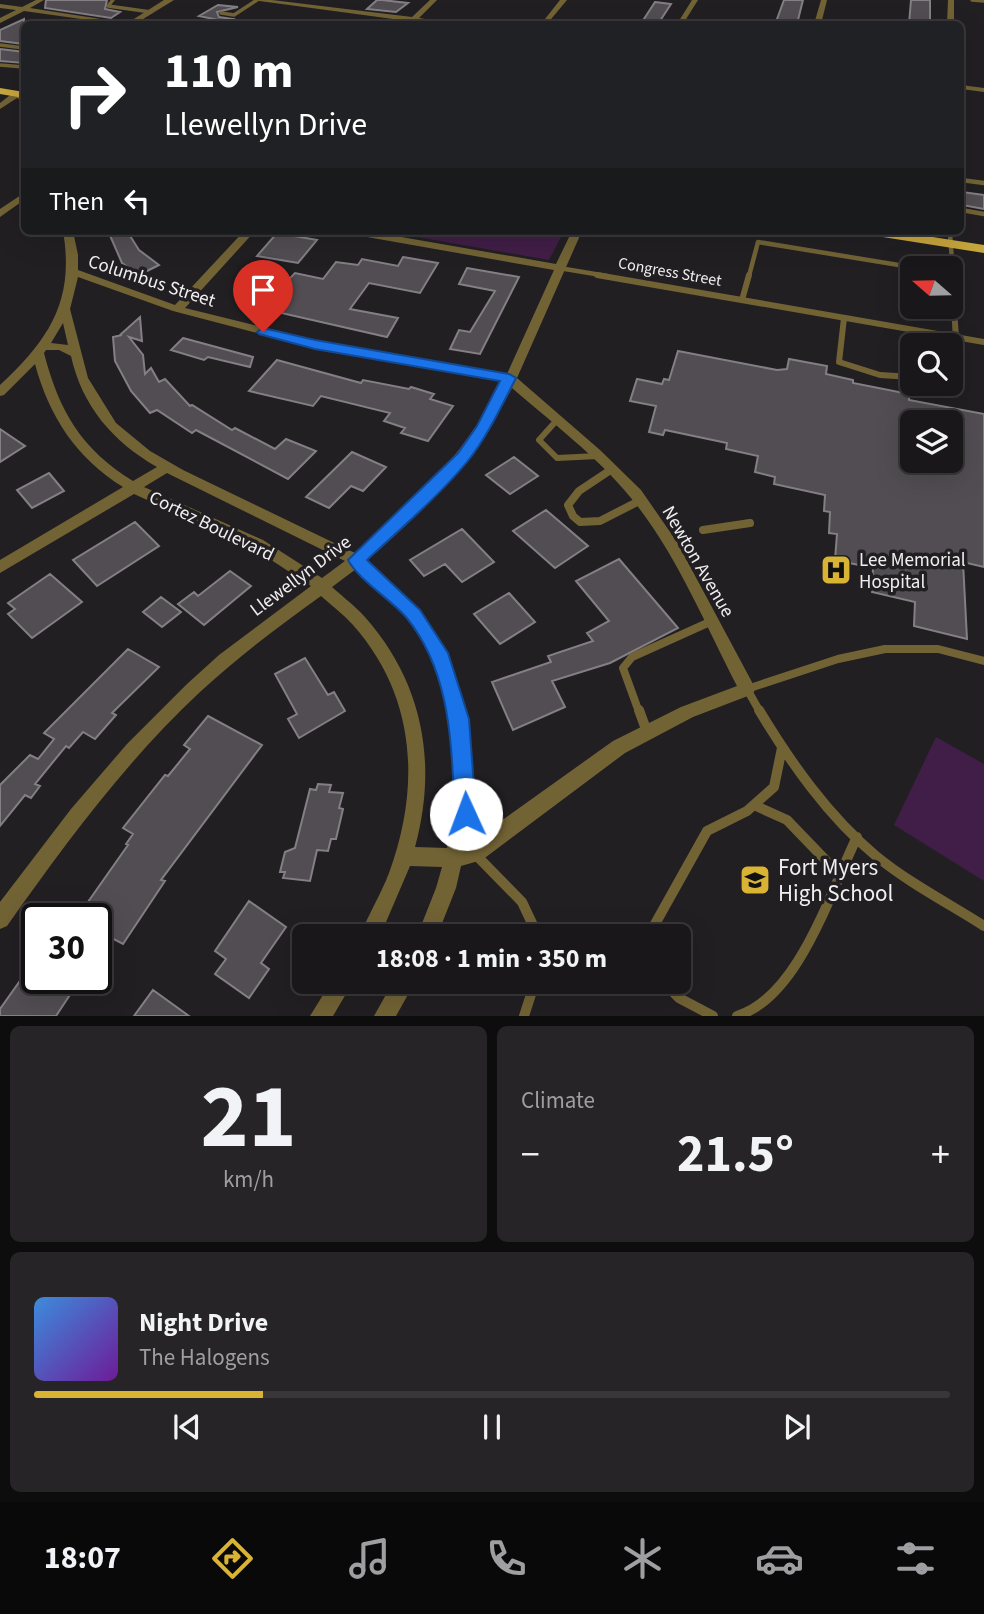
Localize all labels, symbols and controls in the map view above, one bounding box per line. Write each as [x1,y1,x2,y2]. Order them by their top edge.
text: 110 m [164,37,293,107]
icon: right [49,49,140,140]
text: Llewellyn Drive [164,102,367,148]
icon: left [118,182,156,220]
text: Then [49,183,104,220]
street label: Columbus Street [84,248,219,315]
street label: Congress Street [616,252,724,292]
north arrow [900,256,962,318]
map controls [900,256,963,473]
pin [233,260,293,332]
icon: arrive [244,271,282,309]
button: search [900,333,963,396]
button: layers [900,410,963,473]
street label: Cortez Boulevard [144,484,279,568]
street label: Newton Avenue [655,501,741,622]
street label: Llewellyn Drive [245,529,357,623]
place label: Lee Memorial Hospital [859,547,966,596]
hospital icon: Lee Memorial Hospital [819,553,853,587]
position arrow [429,777,503,851]
place label: Fort Myers High School [778,851,893,910]
school or university icon: Fort Myers High School [738,863,772,897]
speed limit sign: 30 [21,903,112,994]
text: 18:08 · 1 min · 350 m [376,940,607,977]
text: 21 [200,1053,297,1182]
text: Climate [521,1084,595,1117]
text: 21.5° [677,1118,794,1192]
text: − [521,1128,540,1182]
text: + [931,1128,950,1182]
text: km/h [223,1163,274,1196]
text: Night Drive [139,1304,268,1341]
text: The Halogens [139,1341,270,1374]
icon: previous [168,1408,206,1446]
icon: pause [473,1408,511,1446]
icon: next [778,1408,816,1446]
icon: directions [208,1534,257,1583]
icon: music [345,1534,394,1583]
icon: phone [482,1534,531,1583]
icon: climate [618,1534,667,1583]
icon: car [755,1534,804,1583]
icon: filters [891,1534,940,1583]
text: 18:07 [44,1535,121,1581]

